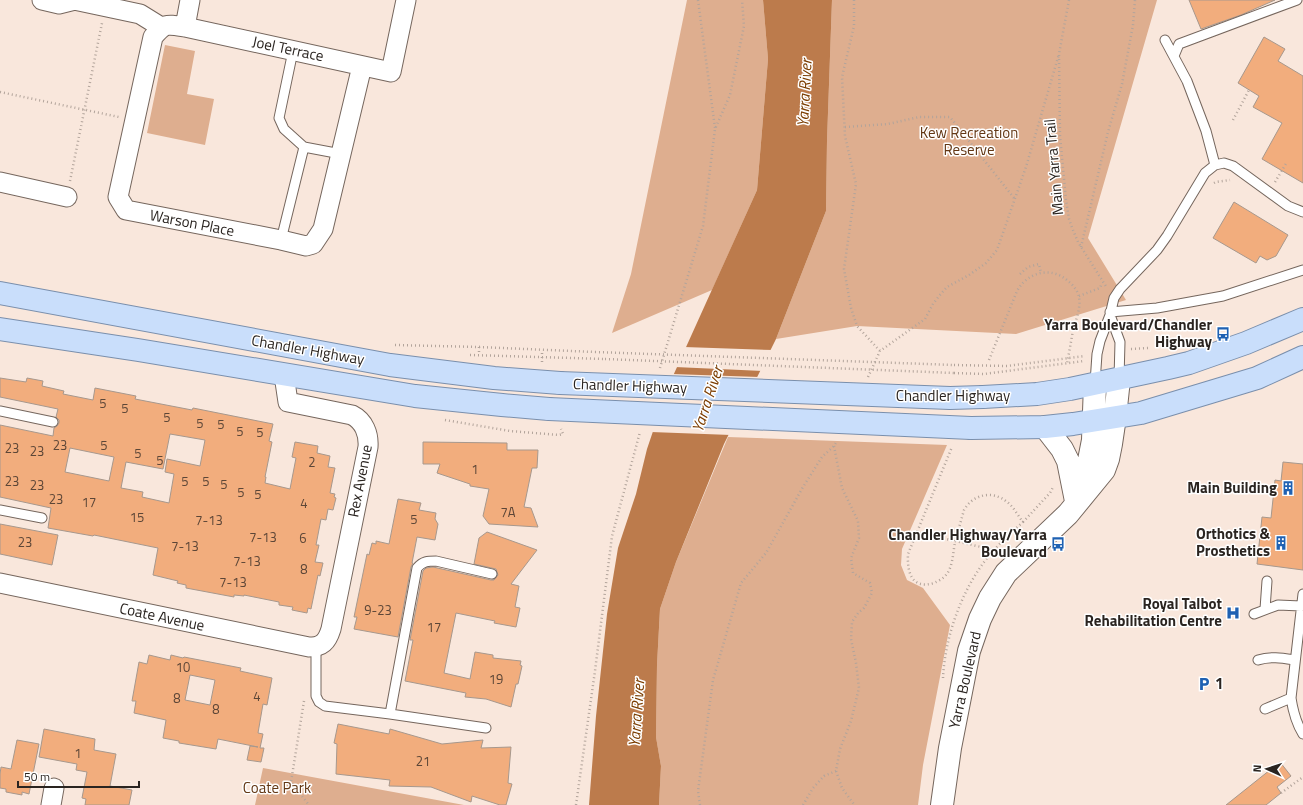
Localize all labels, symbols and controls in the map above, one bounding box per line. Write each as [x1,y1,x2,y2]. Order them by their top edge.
street label: Joel Terrace [250,30,326,67]
water label: Yarra River [790,56,818,128]
street label: Main Yarra Trail [1038,118,1069,216]
park label: Kew Recreation Reserve [920,121,1018,161]
street label: Warson Place [148,203,236,242]
place label: Yarra Boulevard/Chandler Highway [1044,313,1212,353]
bus stop icon: Yarra Boulevard/Chandler Highway [1215,326,1231,342]
street label: Chandler Highway [250,328,366,371]
water label: Yarra River [685,361,730,435]
street label: Chandler Highway [572,372,688,399]
street label: Chandler Highway [896,384,1010,407]
house number: 5 [99,393,107,413]
house number: 5 [121,398,129,418]
house number: 5 [163,407,171,427]
house number: 5 [196,413,204,433]
house number: 5 [217,414,225,434]
house number: 5 [236,421,244,441]
house number: 5 [256,422,264,442]
house number: 23 [53,435,67,455]
house number: 5 [100,435,108,455]
house number: 23 [5,438,19,458]
house number: 23 [30,441,44,461]
house number: 5 [134,443,142,463]
street label: Rex Avenue [341,443,378,519]
house number: 5 [156,450,164,470]
house number: 2 [308,452,316,472]
house number: 1 [471,459,479,479]
house number: 23 [5,471,19,491]
house number: 5 [181,471,189,491]
house number: 5 [202,471,210,491]
house number: 5 [220,474,228,494]
house number: 23 [30,475,44,495]
place label: Main Building [1187,476,1277,499]
building icon: Main Building [1280,480,1296,496]
house number: 5 [237,482,245,502]
house number: 5 [254,484,262,504]
house number: 23 [49,489,63,509]
house number: 17 [82,492,96,512]
house number: 4 [300,493,308,513]
house number: 7A [500,502,516,522]
house number: 15 [130,507,144,527]
house number: 5 [410,509,418,529]
house number: 7-13 [195,510,223,530]
place label: Orthotics & Prosthetics [1196,522,1270,562]
place label: Chandler Highway/Yarra Boulevard [888,523,1047,563]
house number: 7-13 [249,527,277,547]
house number: 6 [299,528,307,548]
house number: 23 [18,532,32,552]
building icon: Orthotics & Prosthetics [1273,535,1289,551]
house number: 7-13 [171,536,199,556]
bus stop icon: Chandler Highway/Yarra Boulevard [1050,536,1066,552]
house number: 7-13 [233,551,261,571]
house number: 8 [300,559,308,579]
house number: 7-13 [219,572,247,592]
place label: Royal Talbot Rehabilitation Centre [1085,592,1223,632]
street label: Coate Avenue [117,596,207,637]
house number: 9-23 [364,600,392,620]
hospital icon: Royal Talbot Rehabilitation Centre [1225,605,1241,621]
house number: 17 [427,617,441,637]
street label: Yarra Boulevard [942,629,987,731]
house number: 10 [176,657,190,677]
house number: 19 [489,669,503,689]
place label: 1 [1215,672,1223,695]
water label: Yarra River [622,676,650,748]
parking icon: 1 [1196,676,1212,692]
house number: 4 [253,686,261,706]
house number: 8 [173,688,181,708]
house number: 8 [212,699,220,719]
house number: 1 [74,743,82,763]
north arrow [1247,749,1287,789]
house number: 21 [416,751,430,771]
scale bar [18,763,139,789]
text: N [1249,764,1265,773]
text: 50 m [24,767,50,786]
park label: Coate Park [243,776,311,799]

